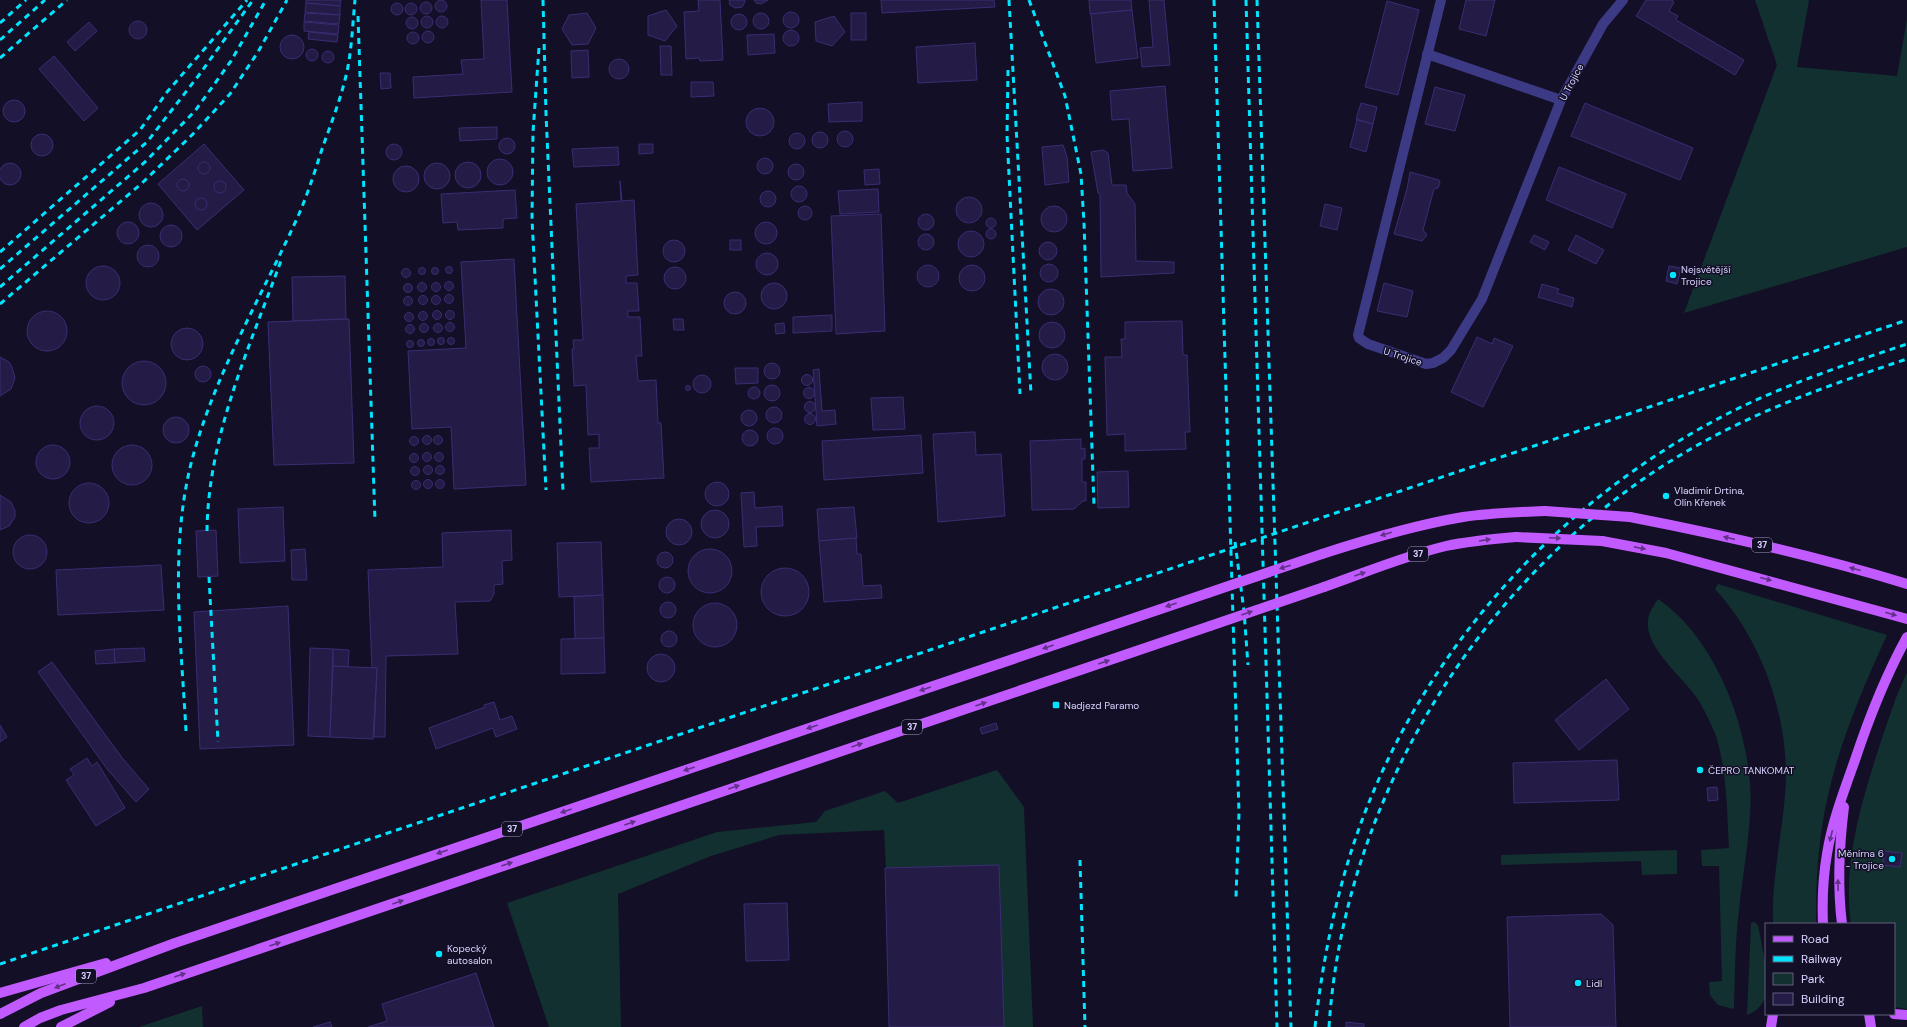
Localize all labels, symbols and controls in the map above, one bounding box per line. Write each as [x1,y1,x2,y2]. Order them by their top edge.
street label: U Trojice [1556,61,1587,103]
place label: Nejsvětější Trojice [1681,263,1731,288]
marker: Nejsvětější Trojice [1668,270,1678,280]
street label: U Trojice [1382,344,1424,369]
place label: Vladimír Drtina, Olín Křenek [1674,484,1745,509]
marker: Vladimír Drtina, Olín Křenek [1661,491,1671,501]
one-way arrow [1379,531,1391,537]
one-way arrow [1549,534,1561,541]
one-way arrow [1723,534,1735,540]
one-way arrow [1479,537,1491,543]
road number: 37 [1752,538,1772,552]
one-way arrow [1634,545,1646,551]
road number: 37 [1408,547,1428,561]
one-way arrow [1279,564,1291,570]
one-way arrow [1849,566,1862,572]
one-way arrow [1355,571,1367,577]
one-way arrow [1760,577,1772,583]
one-way arrow [1165,602,1177,608]
one-way arrow [1242,610,1254,616]
one-way arrow [1885,611,1897,617]
one-way arrow [1042,644,1054,650]
one-way arrow [1098,659,1110,665]
one-way arrow [919,686,931,692]
place label: Nadjezd Paramo [1064,699,1139,712]
one-way arrow [975,700,987,706]
marker: Nadjezd Paramo [1051,700,1061,710]
road number: 37 [902,720,922,734]
one-way arrow [805,724,817,730]
one-way arrow [852,742,864,748]
place label: ČEPRO TANKOMAT [1708,764,1795,777]
marker: ČEPRO TANKOMAT [1695,765,1705,775]
one-way arrow [682,766,694,772]
one-way arrow [729,784,741,790]
one-way arrow [559,808,571,814]
one-way arrow [624,819,636,825]
road number: 37 [502,822,522,836]
one-way arrow [1828,830,1834,842]
place label: Měnírna 6 - Trojice [1838,847,1884,872]
one-way arrow [436,850,448,856]
marker: Měnírna 6 - Trojice [1887,854,1897,864]
one-way arrow [501,861,513,867]
one-way arrow [1835,878,1841,891]
one-way arrow [392,898,404,904]
legend [1765,923,1895,1015]
text: Road [1801,931,1829,947]
one-way arrow [269,940,281,946]
place label: Kopecký autosalon [447,942,492,967]
marker: Kopecký autosalon [434,949,444,959]
text: Railway [1801,951,1842,967]
road number: 37 [76,969,96,983]
text: Park [1801,971,1825,987]
one-way arrow [175,972,187,978]
place label: Lidl [1586,977,1602,990]
marker: Lidl [1573,978,1583,988]
one-way arrow [53,984,65,990]
text: Building [1801,991,1845,1007]

